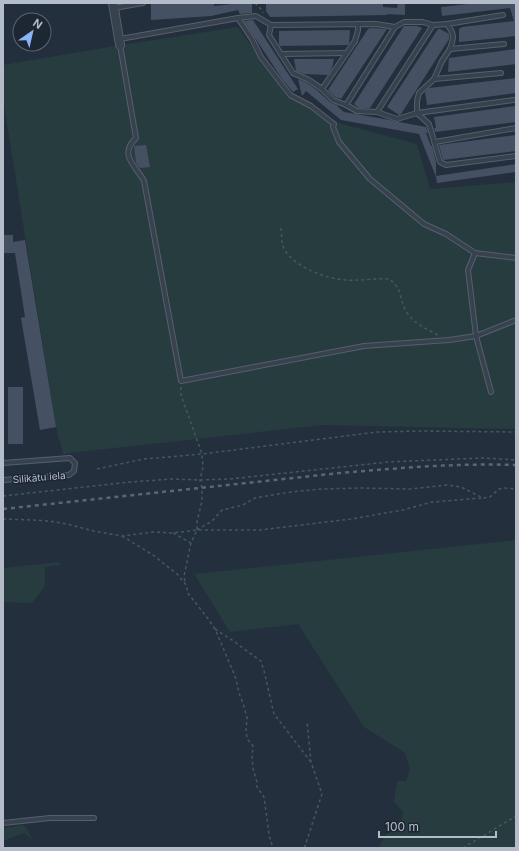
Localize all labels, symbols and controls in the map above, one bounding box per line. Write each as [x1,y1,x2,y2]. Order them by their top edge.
north arrow [12,12,52,52]
text: N [30,16,45,32]
street label: Silikātu iela [12,469,66,485]
scale bar [379,813,496,839]
text: 100 m [385,819,419,834]

